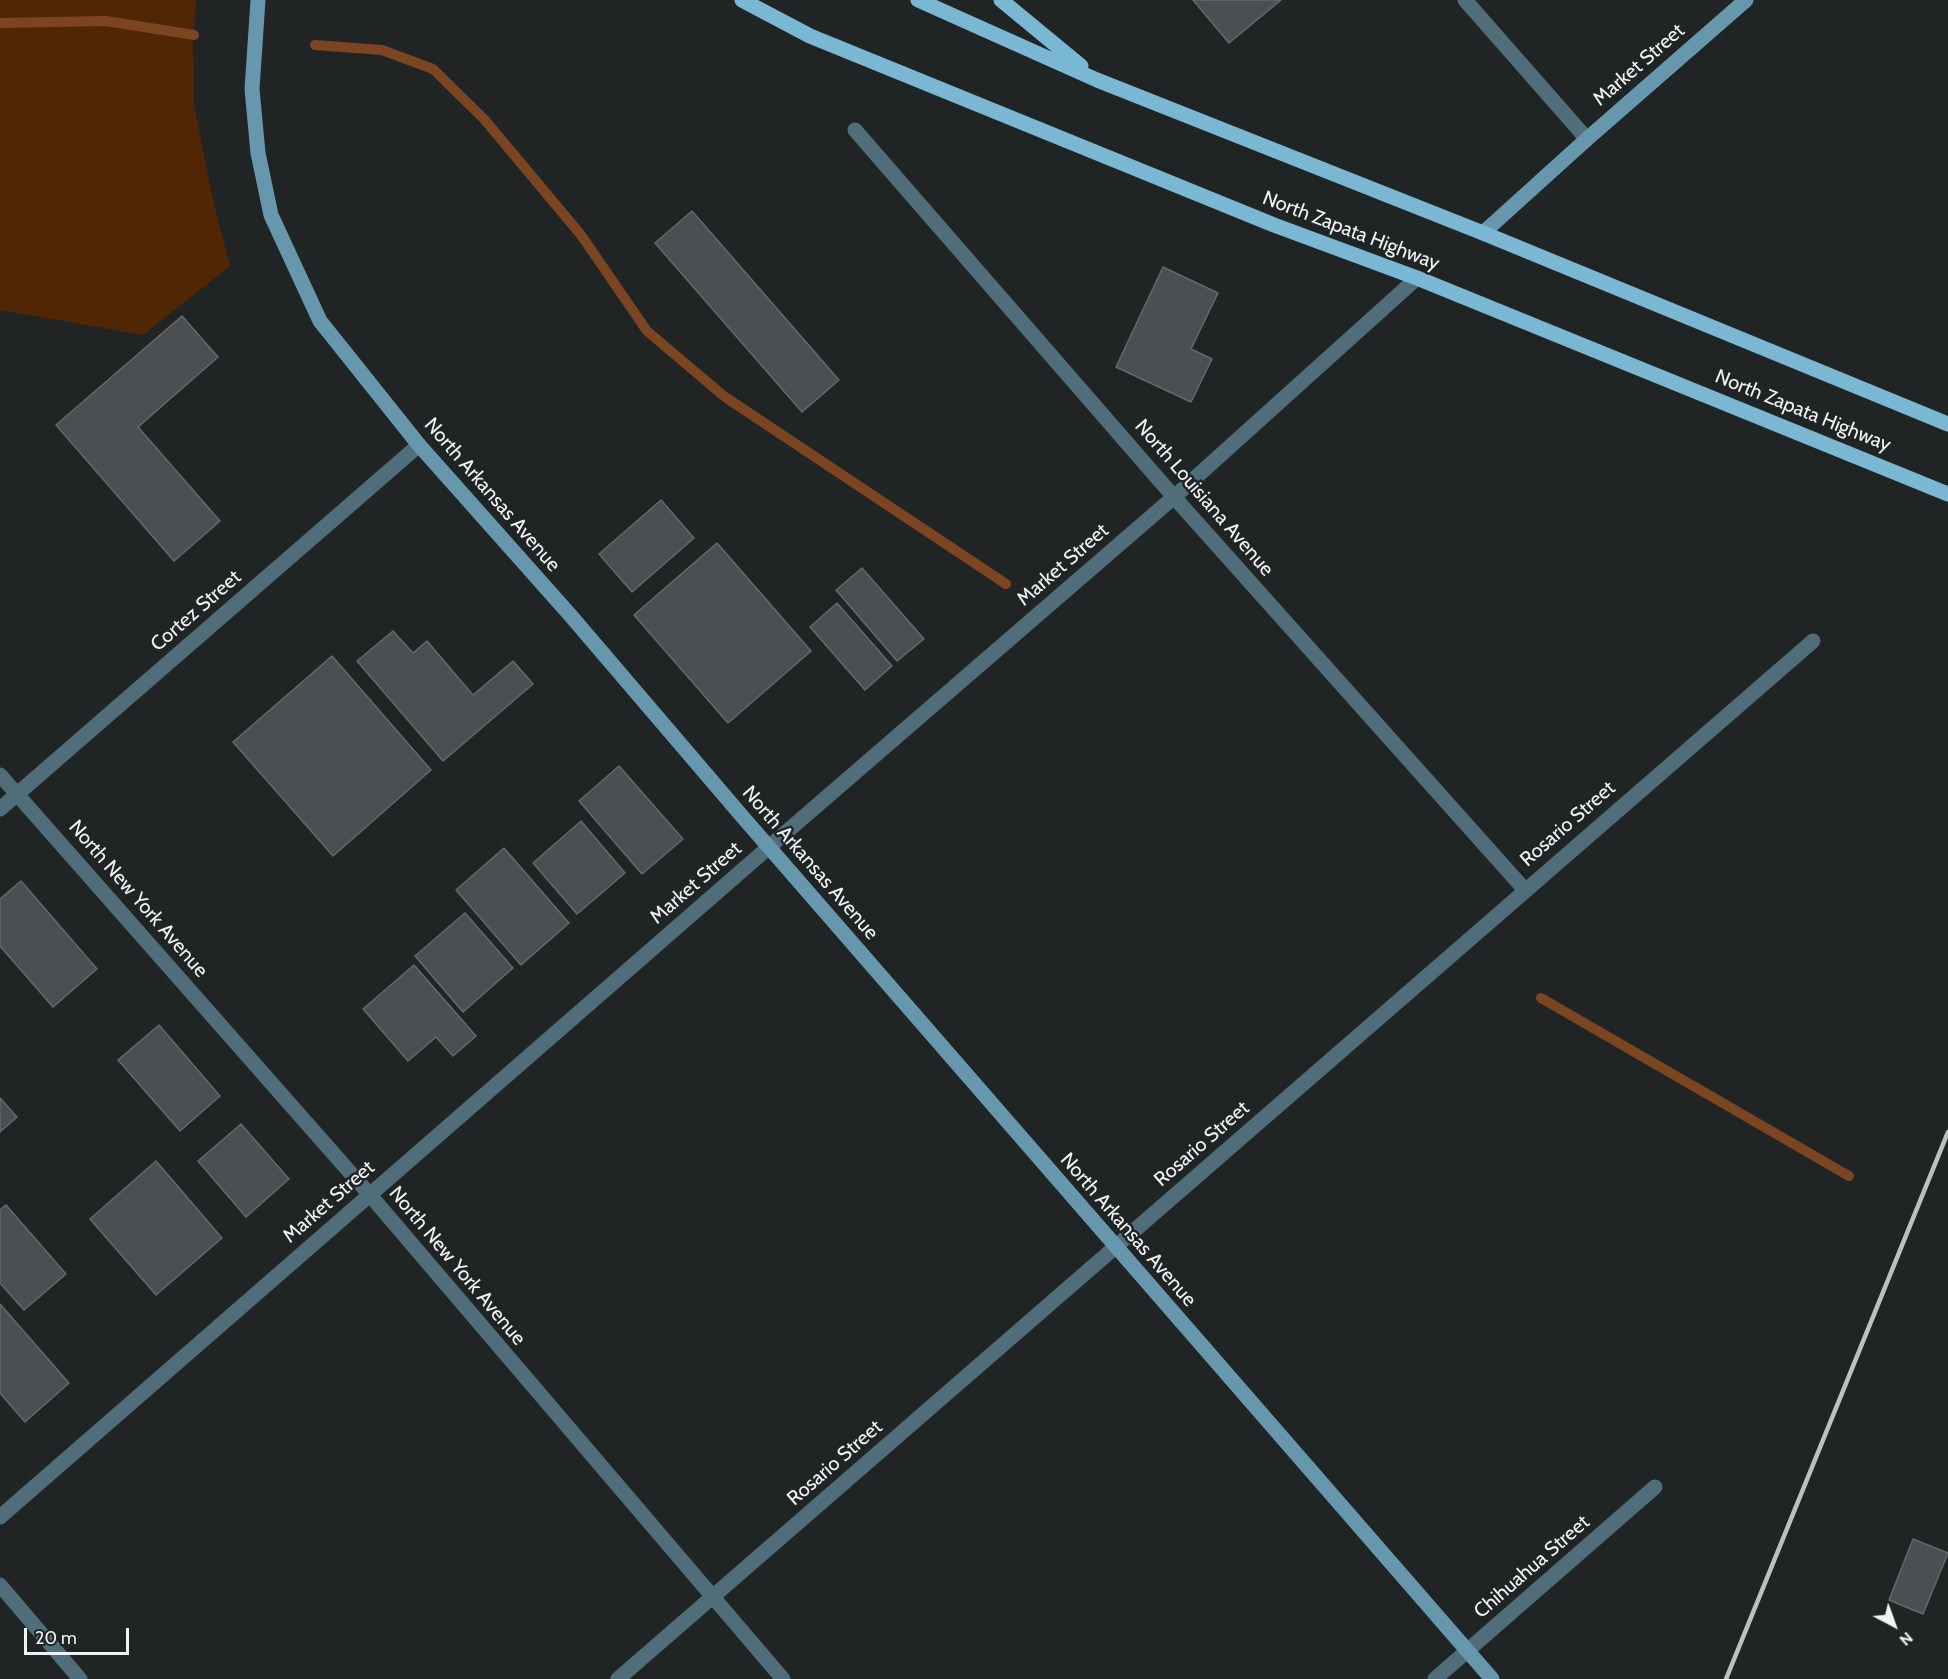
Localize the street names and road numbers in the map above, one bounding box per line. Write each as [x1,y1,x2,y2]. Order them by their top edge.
street label: Market Street [1588,19,1690,111]
street label: North Zapata Highway [1259,186,1443,276]
street label: North Zapata Highway [1712,365,1894,457]
street label: North Arkansas Avenue [419,413,565,577]
street label: North Louisiana Avenue [1129,415,1279,581]
street label: Market Street [1012,519,1114,611]
street label: Cortez Street [146,565,246,657]
street label: Rosario Street [1516,776,1620,872]
street label: North Arkansas Avenue [737,781,883,945]
street label: North New York Avenue [63,816,213,982]
street label: Market Street [645,837,747,929]
street label: Rosario Street [1150,1096,1254,1192]
street label: North Arkansas Avenue [1055,1148,1201,1312]
street label: Market Street [278,1156,380,1248]
street label: North New York Avenue [384,1182,530,1350]
street label: Rosario Street [783,1415,887,1511]
street label: Chihuahua Street [1469,1510,1595,1624]

